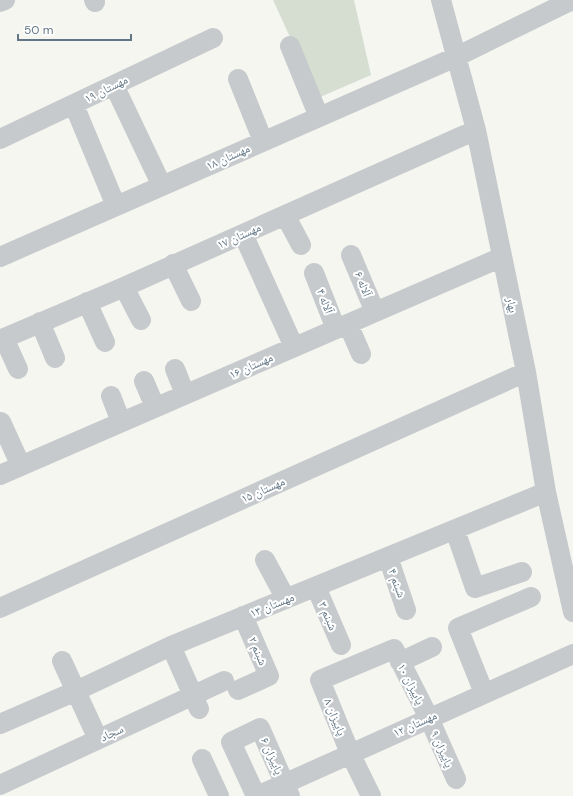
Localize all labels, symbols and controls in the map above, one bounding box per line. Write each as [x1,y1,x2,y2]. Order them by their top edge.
scale bar [18,16,131,42]
text: 50 m [24,22,53,38]
street label: مهستان ۱۹ [82,72,130,106]
street label: مهستان ۱۸ [204,140,252,174]
street label: مهستان ۱۷ [215,219,263,253]
street label: آلاله ۶ [351,269,376,300]
street label: آلاله ۴ [313,286,337,317]
street label: بهار [502,295,521,314]
street label: مهستان ۱۶ [227,349,275,383]
street label: مهستان ۱۵ [239,473,287,507]
street label: شبنم ۴ [384,566,410,600]
street label: مهستان ۱۳ [248,589,296,621]
street label: شبنم ۳ [315,599,341,633]
street label: شبنم ۲ [245,634,271,668]
street label: پاییزان ۱۰ [394,661,428,708]
street label: پاییزان ۸ [320,696,350,738]
street label: مهستان ۱۲ [391,707,439,741]
street label: سجاد [98,721,126,745]
street label: پاییزان ۹ [427,728,457,770]
street label: پاییزان ۶ [257,735,287,777]

